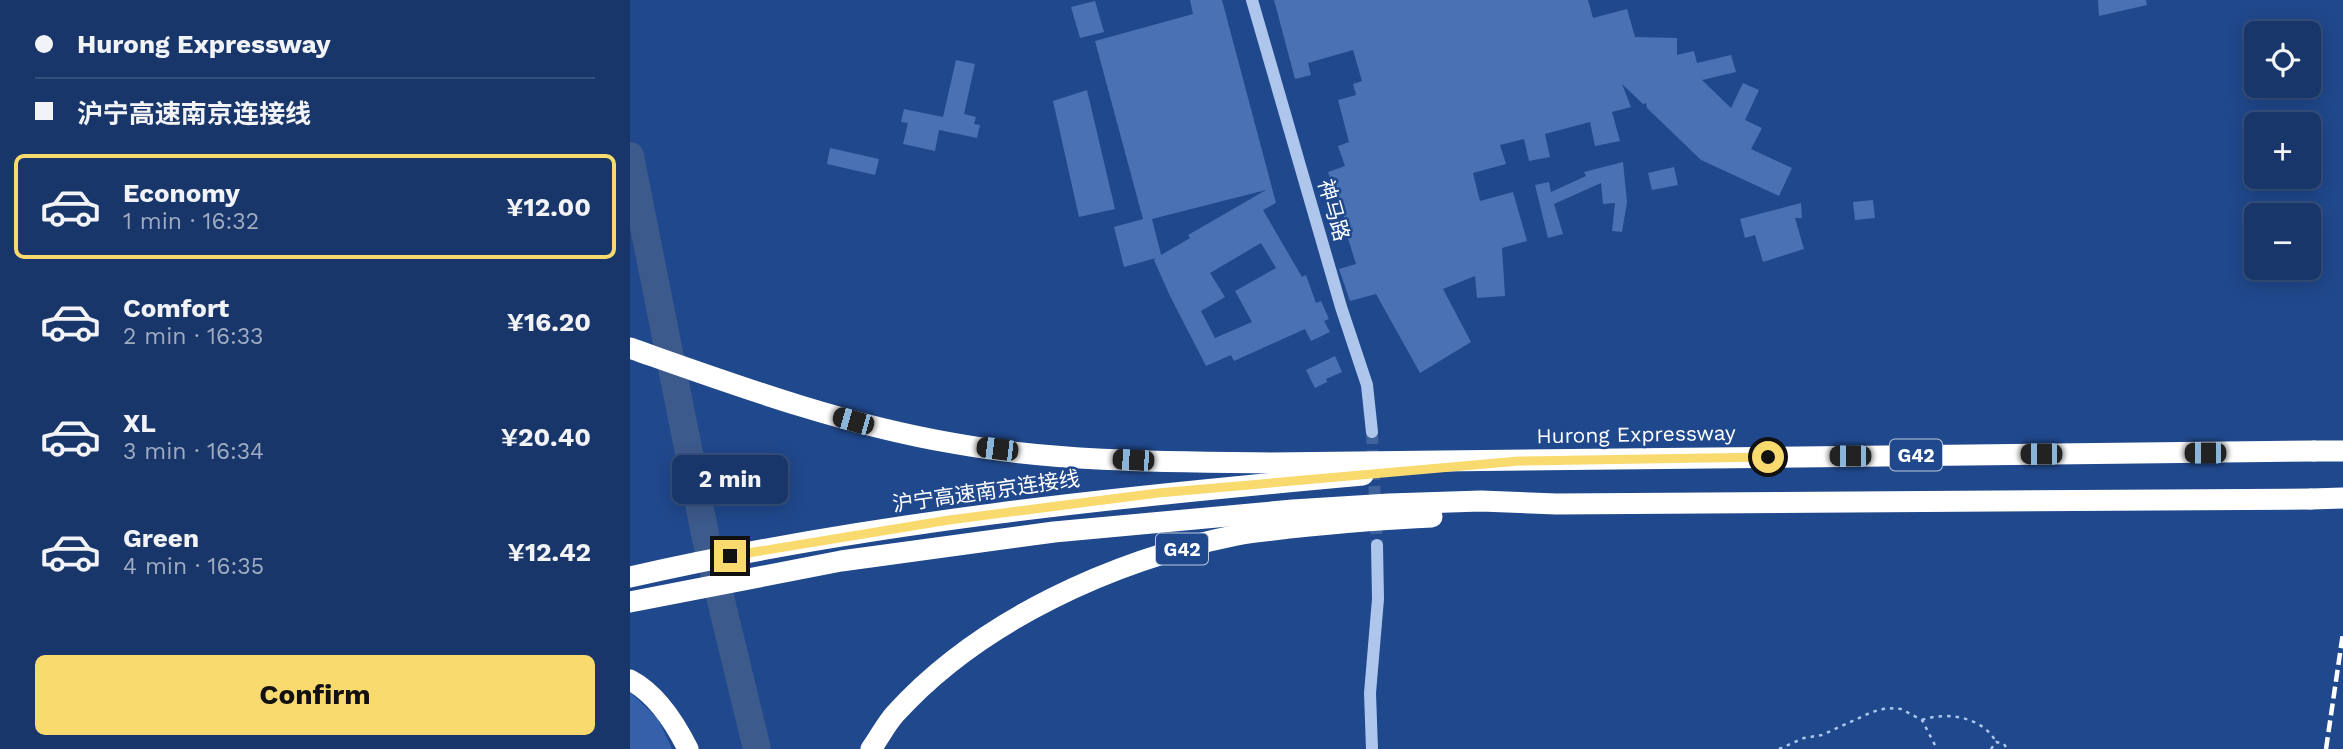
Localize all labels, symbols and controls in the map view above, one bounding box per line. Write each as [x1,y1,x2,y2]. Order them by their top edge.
map controls [2244,21,2321,280]
button: locate [2244,21,2321,98]
text: Hurong Expressway [77,29,331,59]
text: 沪宁高速南京连接线 [77,99,311,129]
button: + [2244,112,2321,189]
icon: car [39,175,102,238]
street label: 神马路 [1313,176,1355,244]
text: Economy [123,178,240,208]
text: ¥12.00 [506,192,591,222]
button: − [2244,203,2321,280]
text: 1 min · 16:32 [123,208,259,235]
icon: car [39,290,102,353]
text: Comfort [123,293,229,323]
text: ¥16.20 [507,307,591,337]
text: 2 min · 16:33 [123,323,264,350]
icon: car [39,405,102,468]
car [830,405,877,437]
text: XL [123,408,156,438]
street label: Hurong Expressway [1536,420,1736,448]
text: ¥20.40 [501,422,591,452]
car [975,436,1020,462]
text: 3 min · 16:34 [123,438,264,465]
road number: G42 [1890,440,1942,470]
route start [1752,441,1784,473]
car [2185,443,2227,464]
car [2021,444,2063,465]
car [1830,446,1872,467]
car [1112,448,1155,472]
callout: 2 min [672,454,788,504]
street label: 沪宁高速南京连接线 [891,465,1081,517]
text: 2 min [699,466,761,493]
icon: car [39,520,102,583]
text: Green [123,523,199,553]
road number: G42 [1156,534,1208,564]
text: ¥12.42 [508,537,591,567]
route end [714,540,746,572]
text: 4 min · 16:35 [123,553,264,580]
button: Confirm [35,655,595,735]

